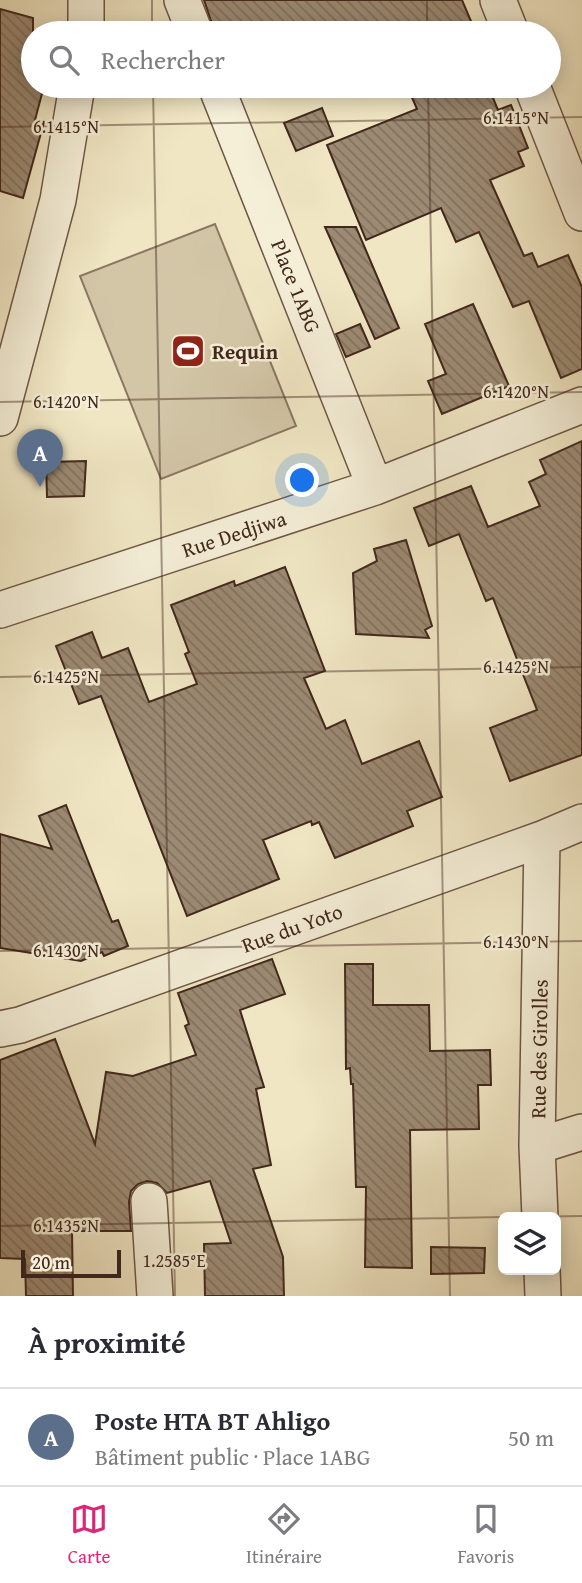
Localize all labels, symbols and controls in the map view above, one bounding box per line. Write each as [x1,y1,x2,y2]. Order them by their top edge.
search box [21,21,561,98]
text: Rechercher [101,40,225,79]
icon: search [45,41,83,79]
text: 6.1415°N [483,104,549,131]
text: 6.1415°N [33,113,99,140]
street label: Place 1ABG [263,235,329,337]
sports icon: Requin [169,332,207,370]
place label: Requin [212,336,279,367]
text: 6.1420°N [483,378,549,405]
text: 6.1420°N [33,388,99,415]
pin: A [17,429,63,487]
your location [285,463,319,497]
street label: Rue Dedjiwa [178,503,290,565]
text: 6.1425°N [483,653,549,680]
text: 6.1425°N [33,663,99,690]
street label: Rue du Yoto [237,895,347,961]
text: 6.1430°N [483,928,549,955]
text: 6.1430°N [33,937,99,964]
street label: Rue des Girolles [522,979,556,1119]
text: 6.1435°N [33,1212,99,1239]
map controls [498,1212,561,1275]
button: layers [498,1212,561,1275]
scale bar [21,1247,121,1279]
text: 1.2585°E [142,1247,206,1274]
text: 20 m [32,1248,70,1276]
text: À proximité [28,1320,186,1364]
text: Poste HTA BT Ahligo [95,1401,330,1440]
text: A [44,1421,58,1454]
text: 50 m [508,1421,554,1454]
text: Bâtiment public · Place 1ABG [95,1440,370,1473]
tab: Carte [68,1500,111,1570]
tab: Itinéraire [246,1500,322,1570]
tab: Favoris [458,1500,514,1570]

